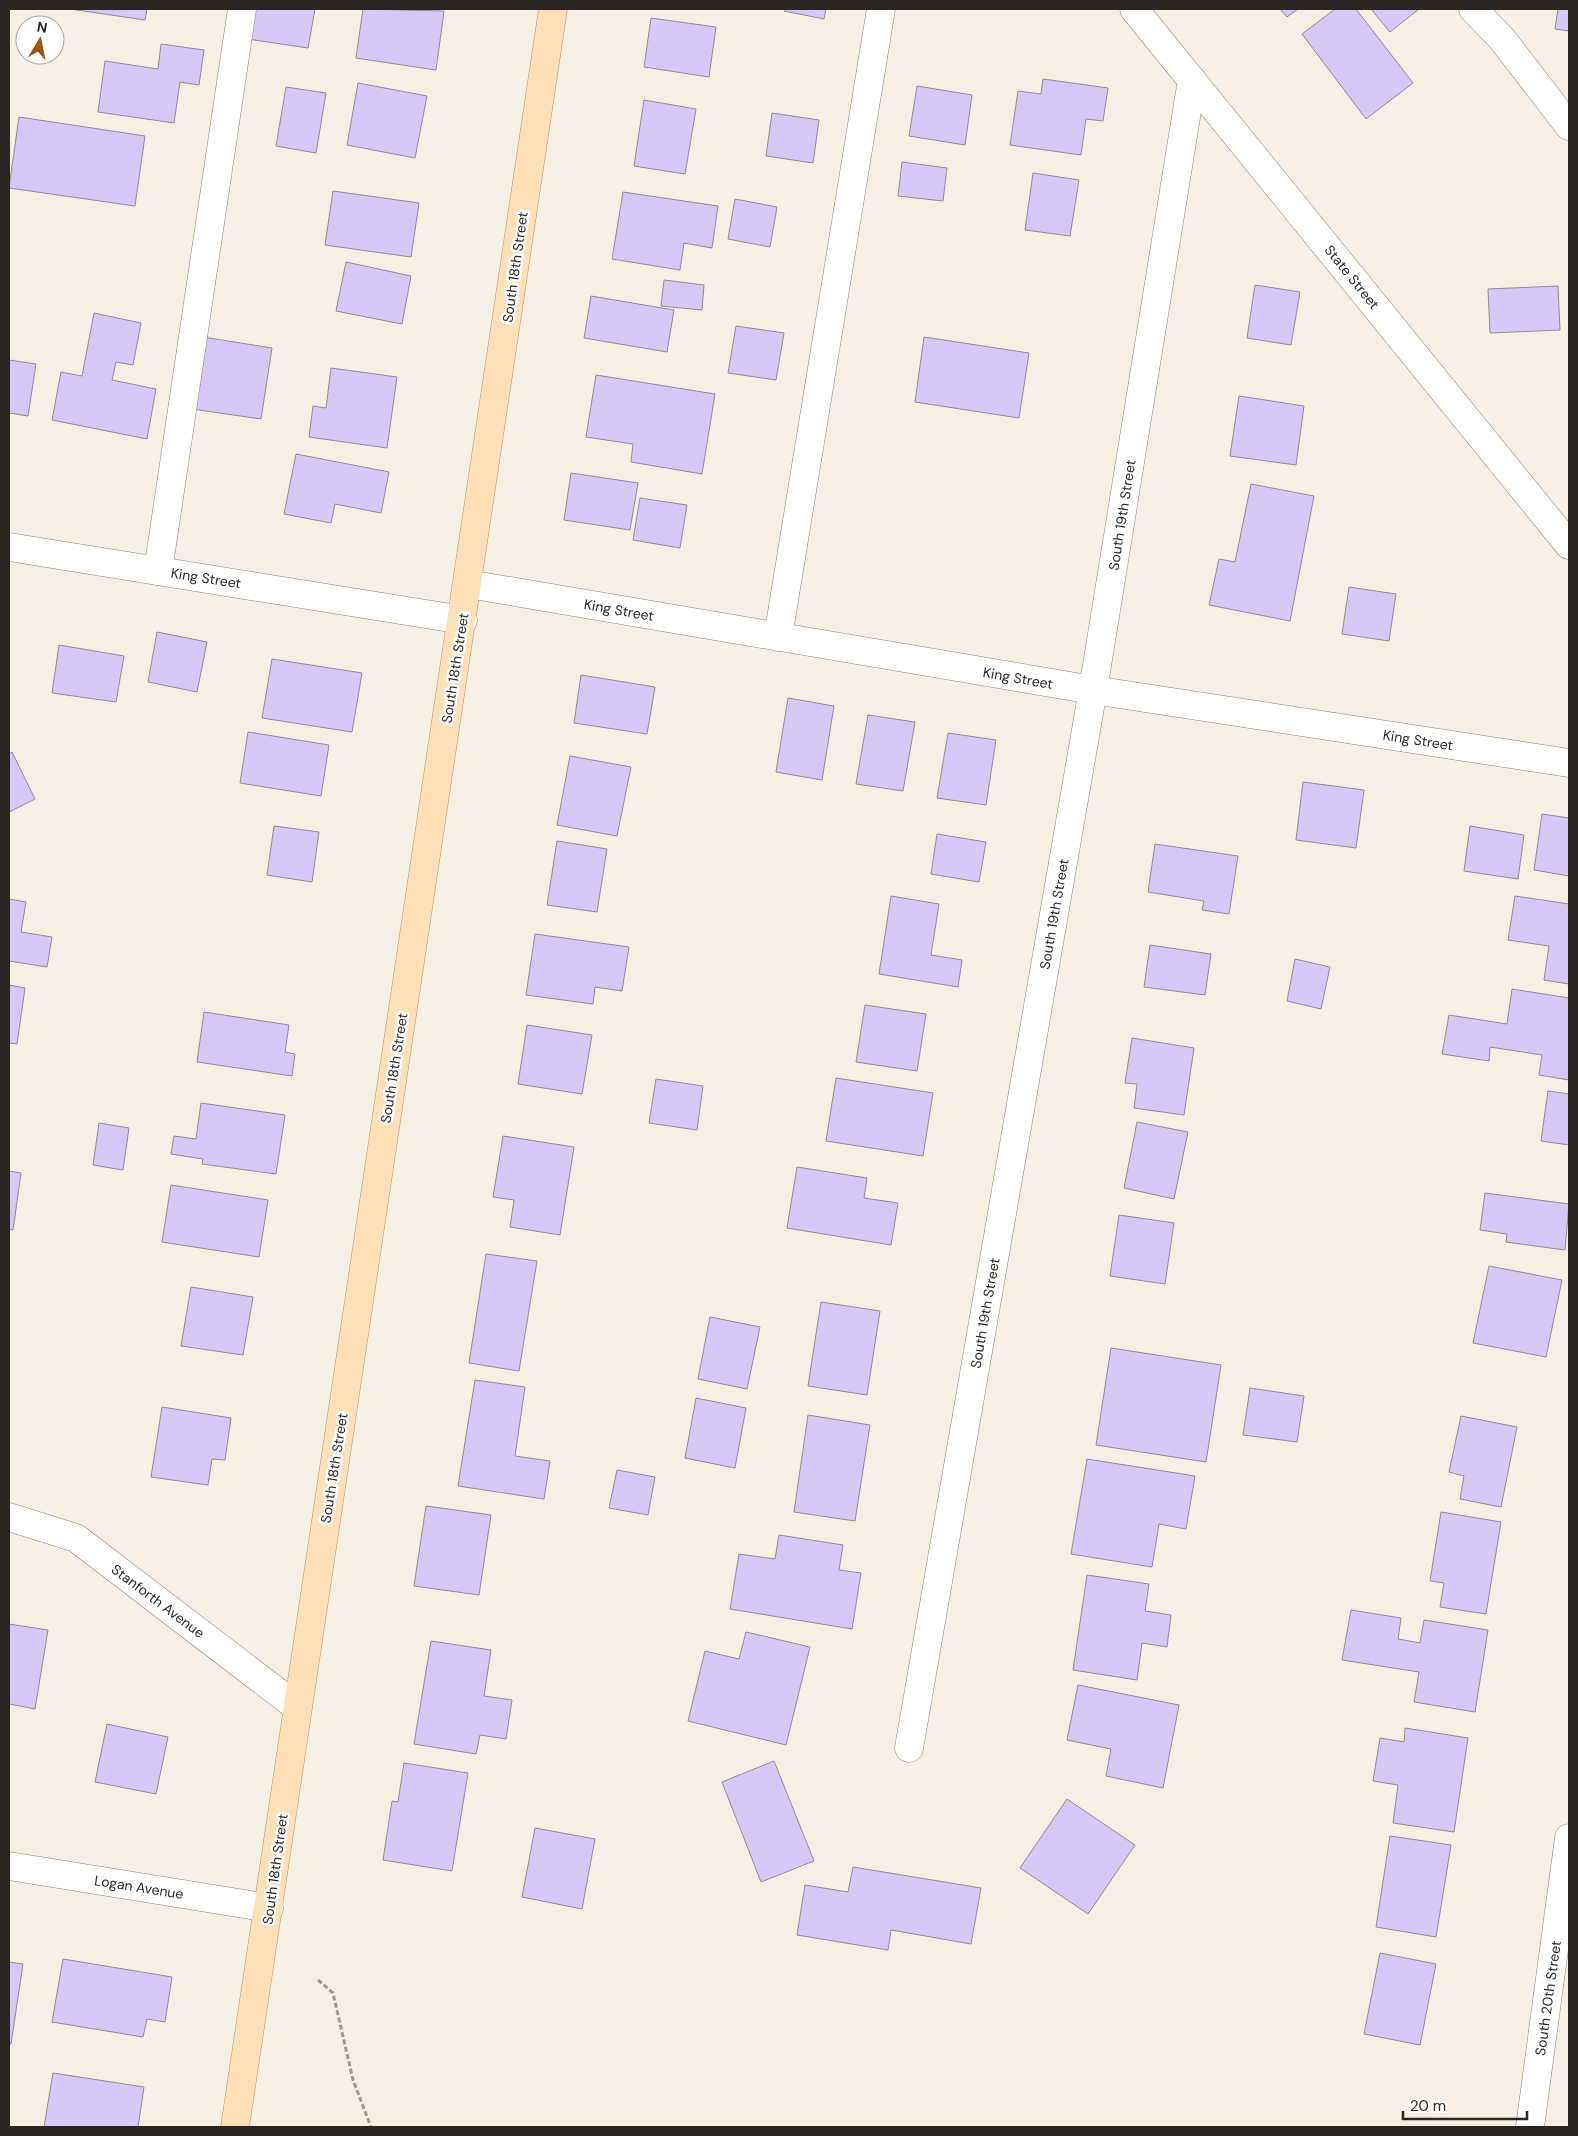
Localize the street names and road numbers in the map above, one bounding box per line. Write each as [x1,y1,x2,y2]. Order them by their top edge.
street label: South 18th Street [498,211,532,323]
street label: State Street [1321,241,1383,313]
street label: South 19th Street [1104,458,1140,572]
street label: King Street [170,564,242,592]
street label: King Street [583,595,655,625]
street label: South 18th Street [437,612,473,724]
street label: King Street [982,663,1054,693]
street label: King Street [1382,726,1454,754]
street label: South 19th Street [1035,857,1073,971]
street label: South 18th Street [376,1012,412,1124]
street label: South 19th Street [966,1256,1004,1370]
street label: South 18th Street [316,1412,352,1524]
street label: Stanforth Avenue [108,1560,208,1642]
street label: South 18th Street [258,1813,292,1925]
street label: Logan Avenue [93,1871,185,1903]
street label: South 20th Street [1531,1939,1565,2057]

